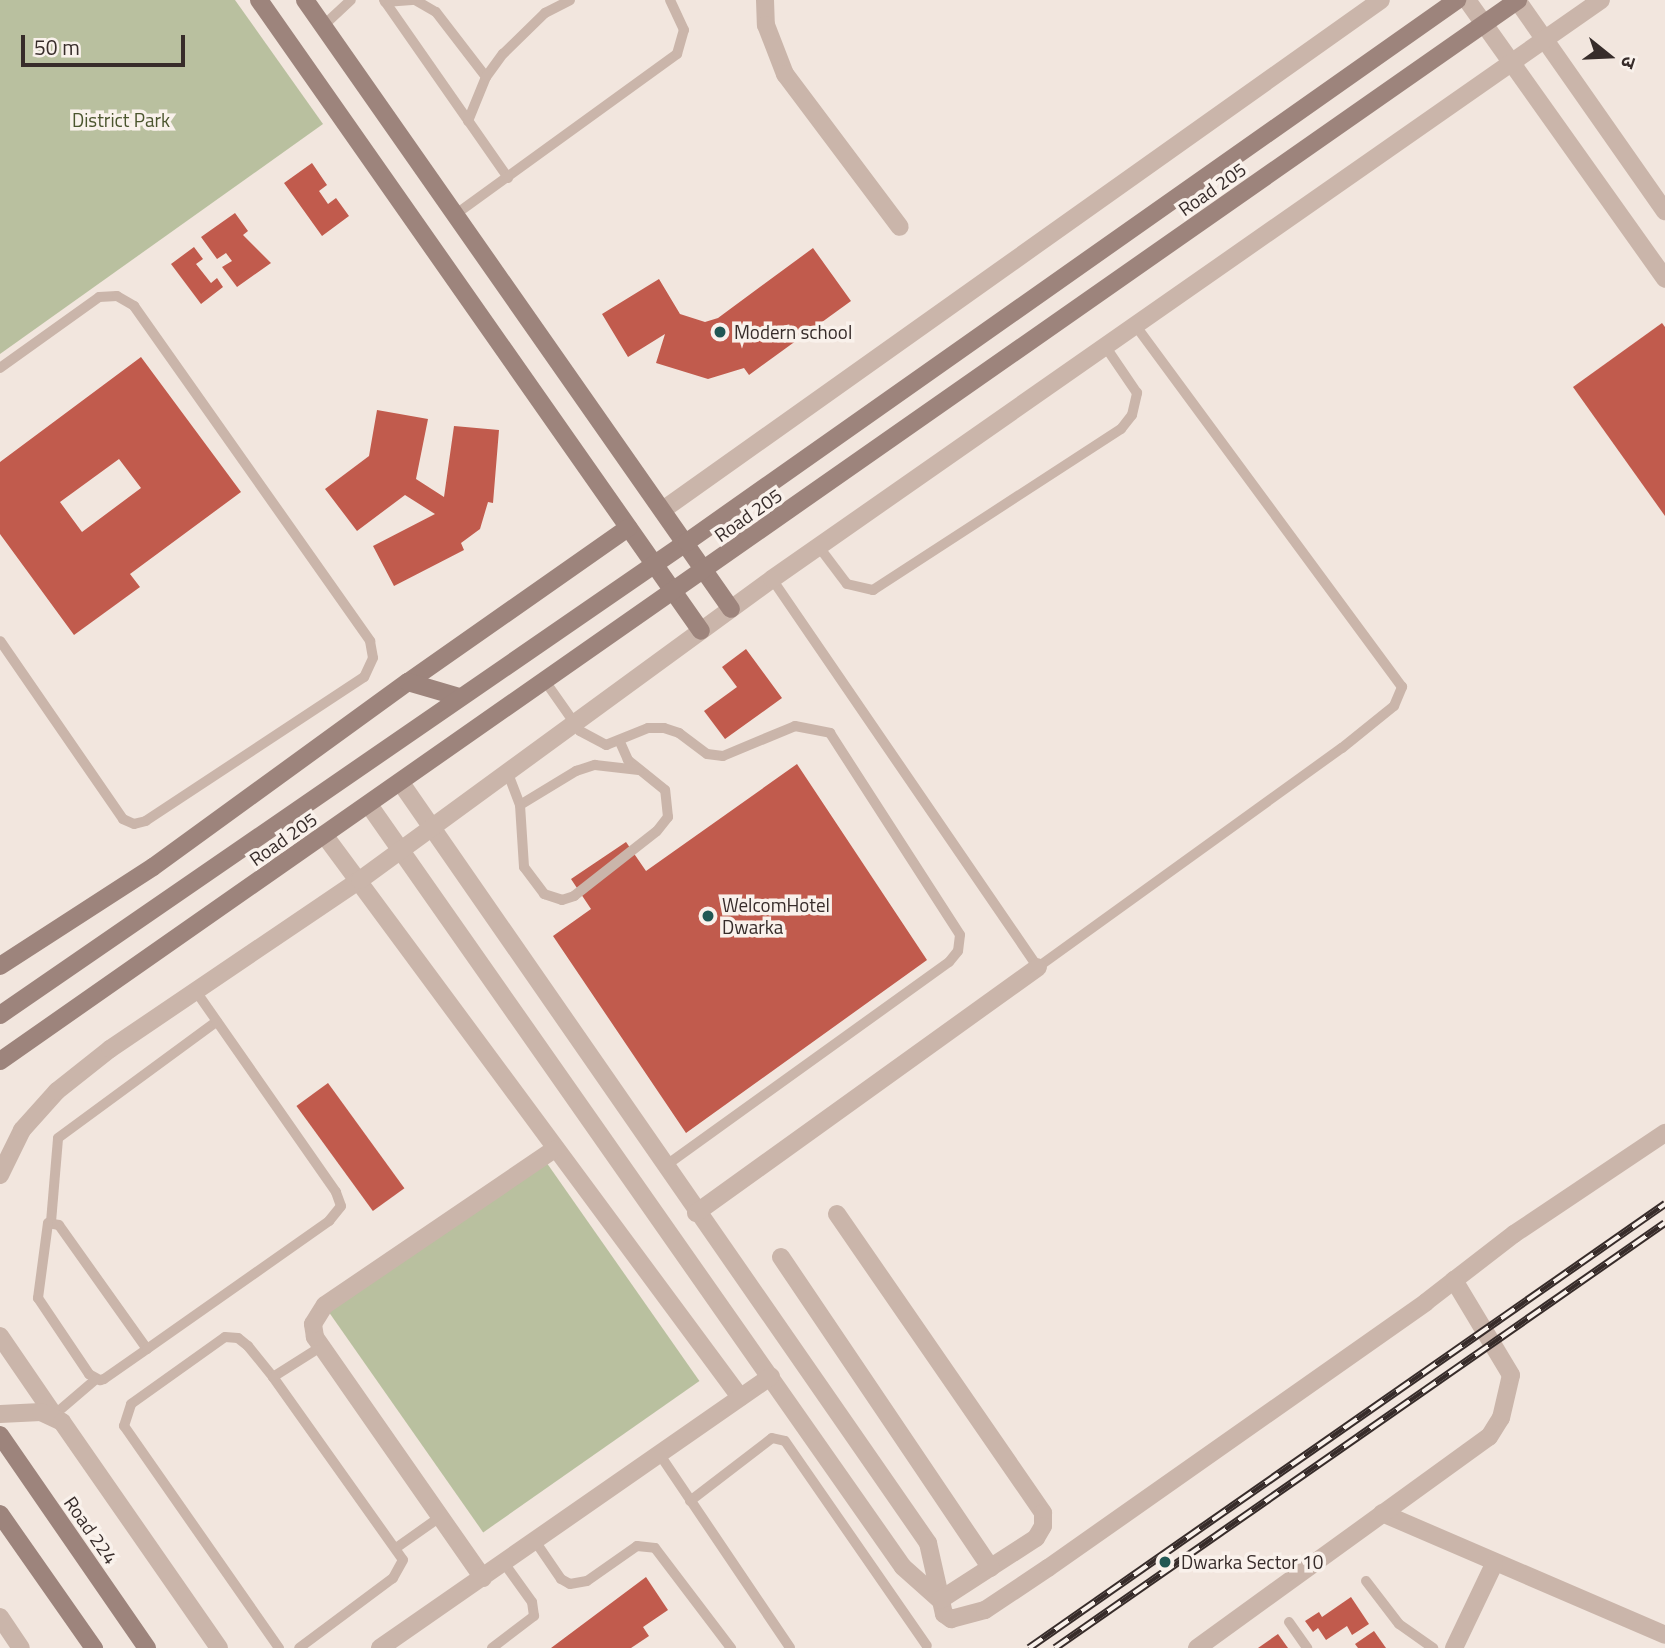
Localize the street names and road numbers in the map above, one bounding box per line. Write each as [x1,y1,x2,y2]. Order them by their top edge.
street label: Road 205 [1174,158,1250,220]
street label: Road 205 [710,484,786,546]
street label: Road 205 [245,808,321,870]
street label: Road 224 [60,1492,122,1568]

